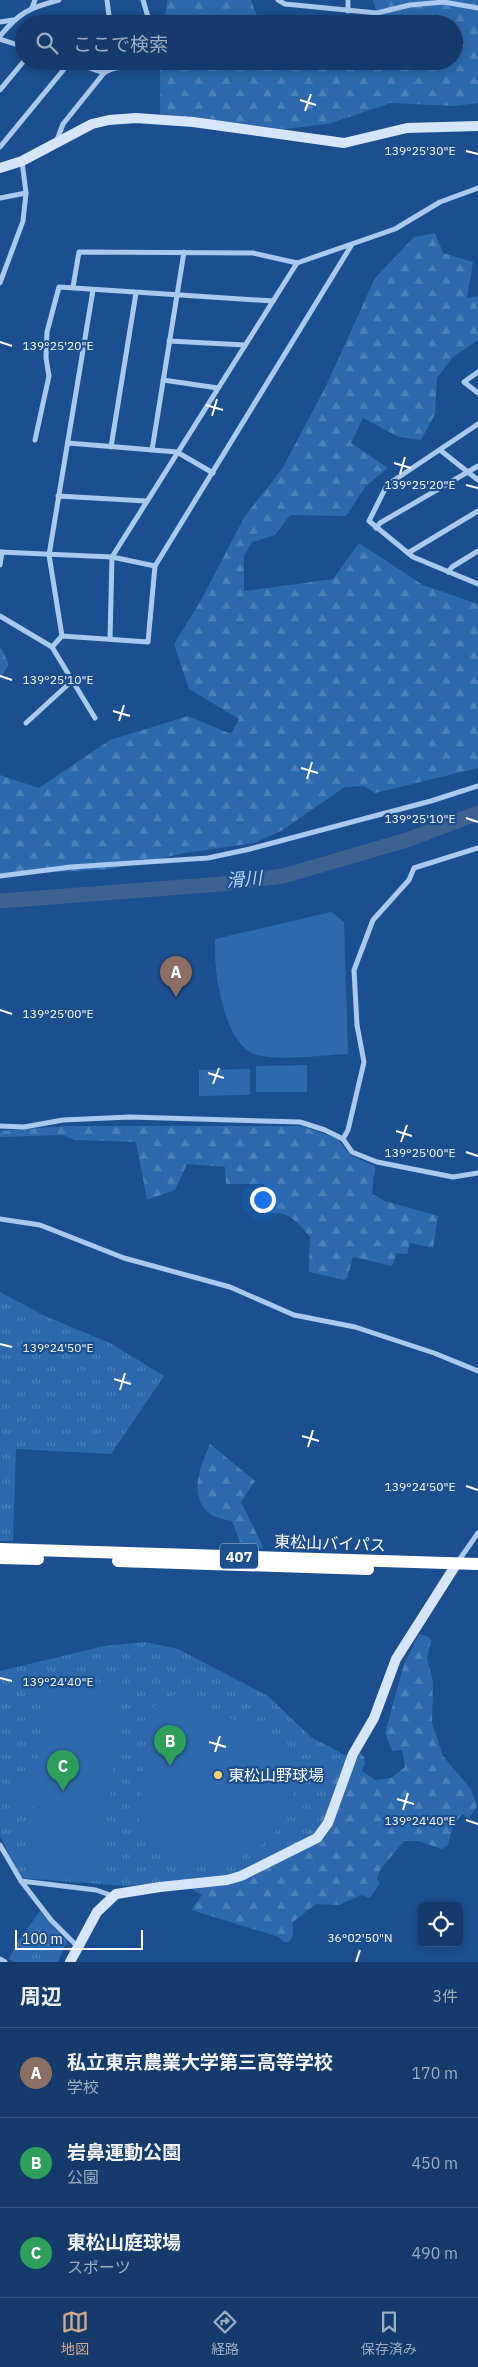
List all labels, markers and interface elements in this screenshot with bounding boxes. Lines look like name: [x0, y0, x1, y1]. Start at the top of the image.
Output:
search box: [15, 15, 463, 70]
icon: search: [33, 29, 61, 57]
text: ここで検索: [73, 32, 168, 56]
text: 139°25'30"E: [385, 143, 455, 158]
text: 139°25'20"E: [23, 338, 93, 353]
text: 139°25'20"E: [385, 477, 455, 492]
text: 139°25'10"E: [23, 672, 93, 687]
text: 139°25'10"E: [385, 811, 455, 826]
water label: 滑川: [225, 866, 265, 892]
pin: A: [160, 956, 192, 997]
text: 139°25'00"E: [23, 1006, 93, 1021]
text: 139°25'00"E: [385, 1145, 455, 1160]
your location: [250, 1187, 276, 1213]
text: 139°24'50"E: [23, 1340, 93, 1355]
text: 139°24'50"E: [385, 1479, 455, 1494]
street label: 東松山バイパス: [274, 1531, 386, 1555]
road number: 407: [220, 1544, 258, 1568]
text: 139°24'40"E: [23, 1674, 93, 1689]
pin: B: [154, 1725, 186, 1766]
pin: C: [47, 1750, 79, 1791]
place label: 東松山野球場: [228, 1765, 324, 1785]
marker: 東松山野球場: [212, 1769, 224, 1781]
text: 139°24'40"E: [385, 1813, 455, 1828]
map controls: [418, 1902, 463, 1947]
button: locate: [418, 1902, 463, 1947]
scale bar: [15, 1927, 142, 1950]
text: 100 m: [22, 1930, 63, 1948]
text: 36°02'50"N: [327, 1930, 393, 1945]
text: 周辺: [20, 1982, 62, 2010]
text: 3件: [432, 1986, 458, 2006]
text: 私立東京農業大学第三高等学校: [67, 2050, 333, 2074]
text: A: [31, 2063, 41, 2083]
text: 170 m: [411, 2063, 458, 2083]
text: 学校: [67, 2077, 99, 2097]
text: 岩鼻運動公園: [67, 2140, 181, 2164]
text: B: [31, 2153, 41, 2173]
text: 450 m: [411, 2153, 458, 2173]
text: 公園: [67, 2167, 99, 2187]
text: 東松山庭球場: [67, 2230, 181, 2254]
text: C: [31, 2243, 41, 2263]
text: 490 m: [411, 2243, 458, 2263]
text: スポーツ: [67, 2257, 131, 2277]
tab: 地図: [61, 2308, 89, 2358]
tab: 経路: [211, 2308, 239, 2358]
tab: 保存済み: [361, 2308, 417, 2358]

